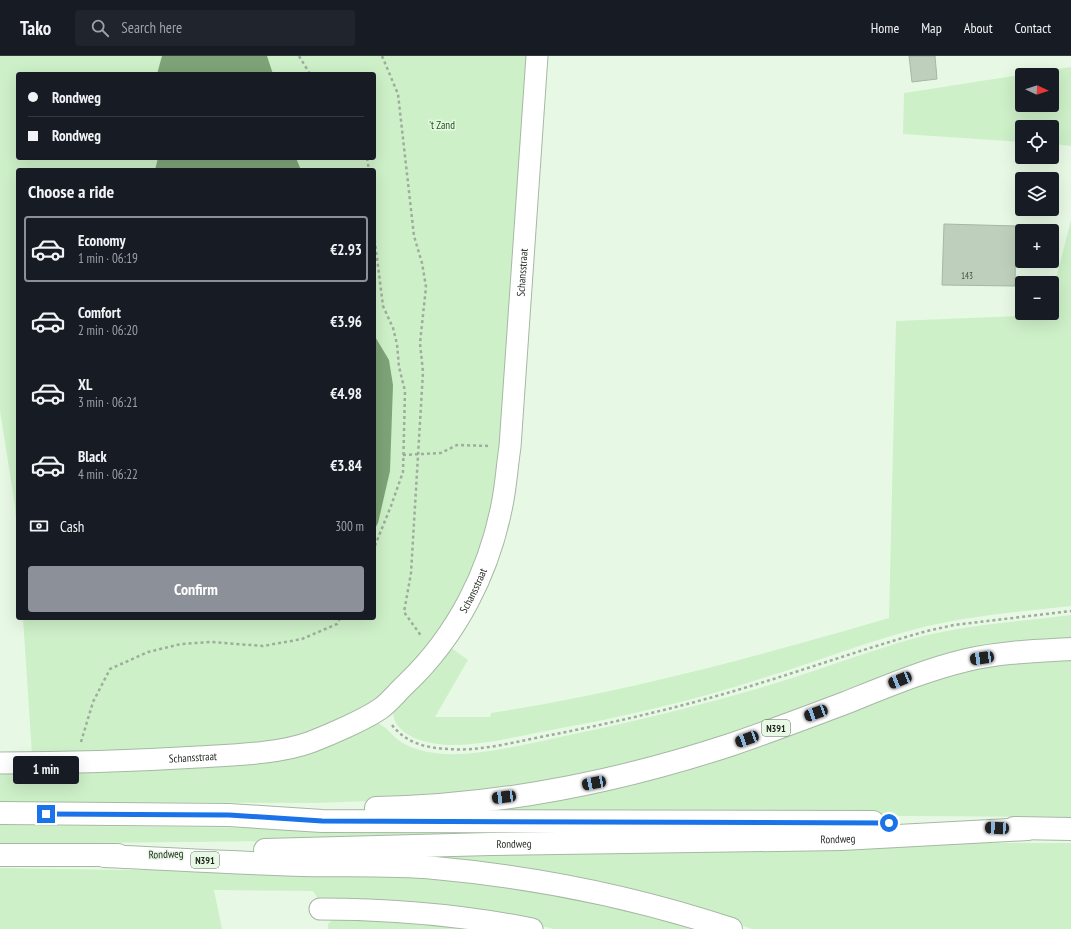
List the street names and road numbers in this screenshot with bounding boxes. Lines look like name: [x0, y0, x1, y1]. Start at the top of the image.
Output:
street label: Schansstraat: [513, 248, 531, 297]
street label: Schansstraat: [456, 566, 490, 615]
road number: N391: [762, 720, 790, 736]
street label: Schansstraat: [169, 749, 217, 766]
street label: Rondweg: [820, 831, 856, 846]
street label: Rondweg: [496, 836, 532, 851]
street label: Rondweg: [148, 846, 184, 862]
road number: N391: [191, 852, 219, 868]

